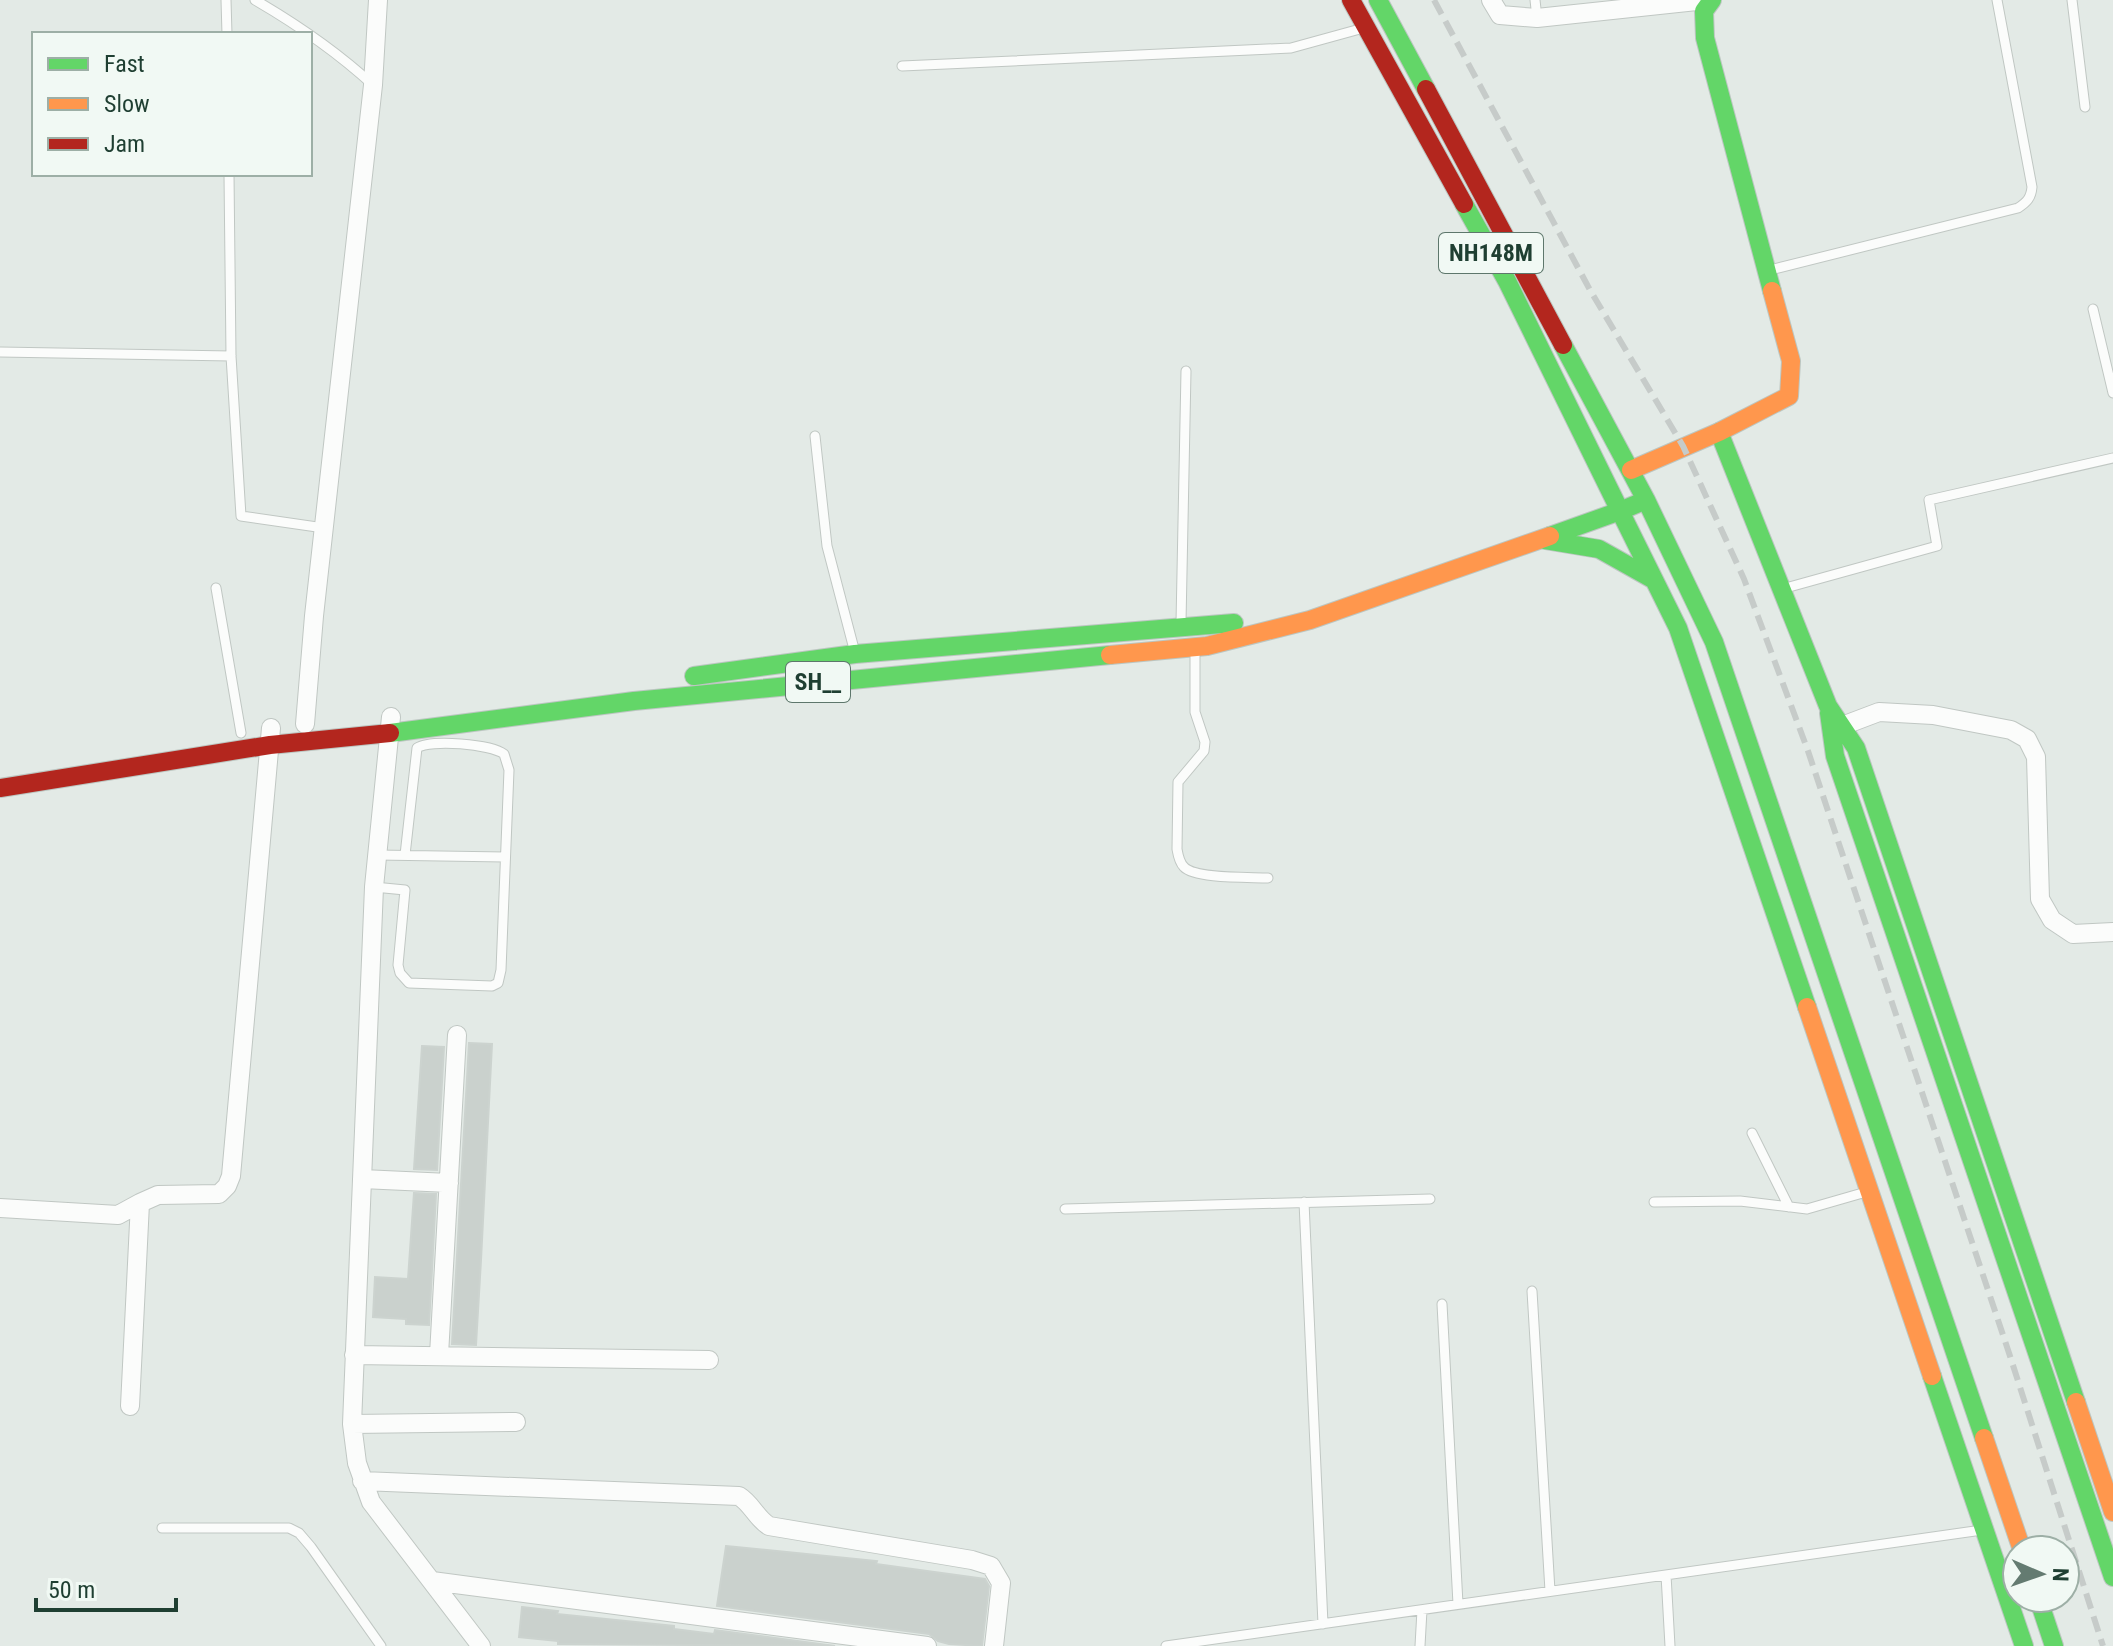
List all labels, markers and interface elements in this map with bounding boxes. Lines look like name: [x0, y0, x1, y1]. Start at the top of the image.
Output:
legend: [32, 32, 312, 176]
text: Fast: [104, 50, 145, 78]
text: Slow: [104, 90, 150, 118]
text: Jam: [104, 130, 145, 158]
road number: NH148M: [1439, 233, 1543, 273]
road number: SH__: [786, 662, 850, 702]
north arrow: [2001, 1534, 2081, 1614]
scale bar: [36, 1562, 176, 1612]
text: N: [2048, 1568, 2073, 1582]
text: 50 m: [48, 1576, 95, 1604]

